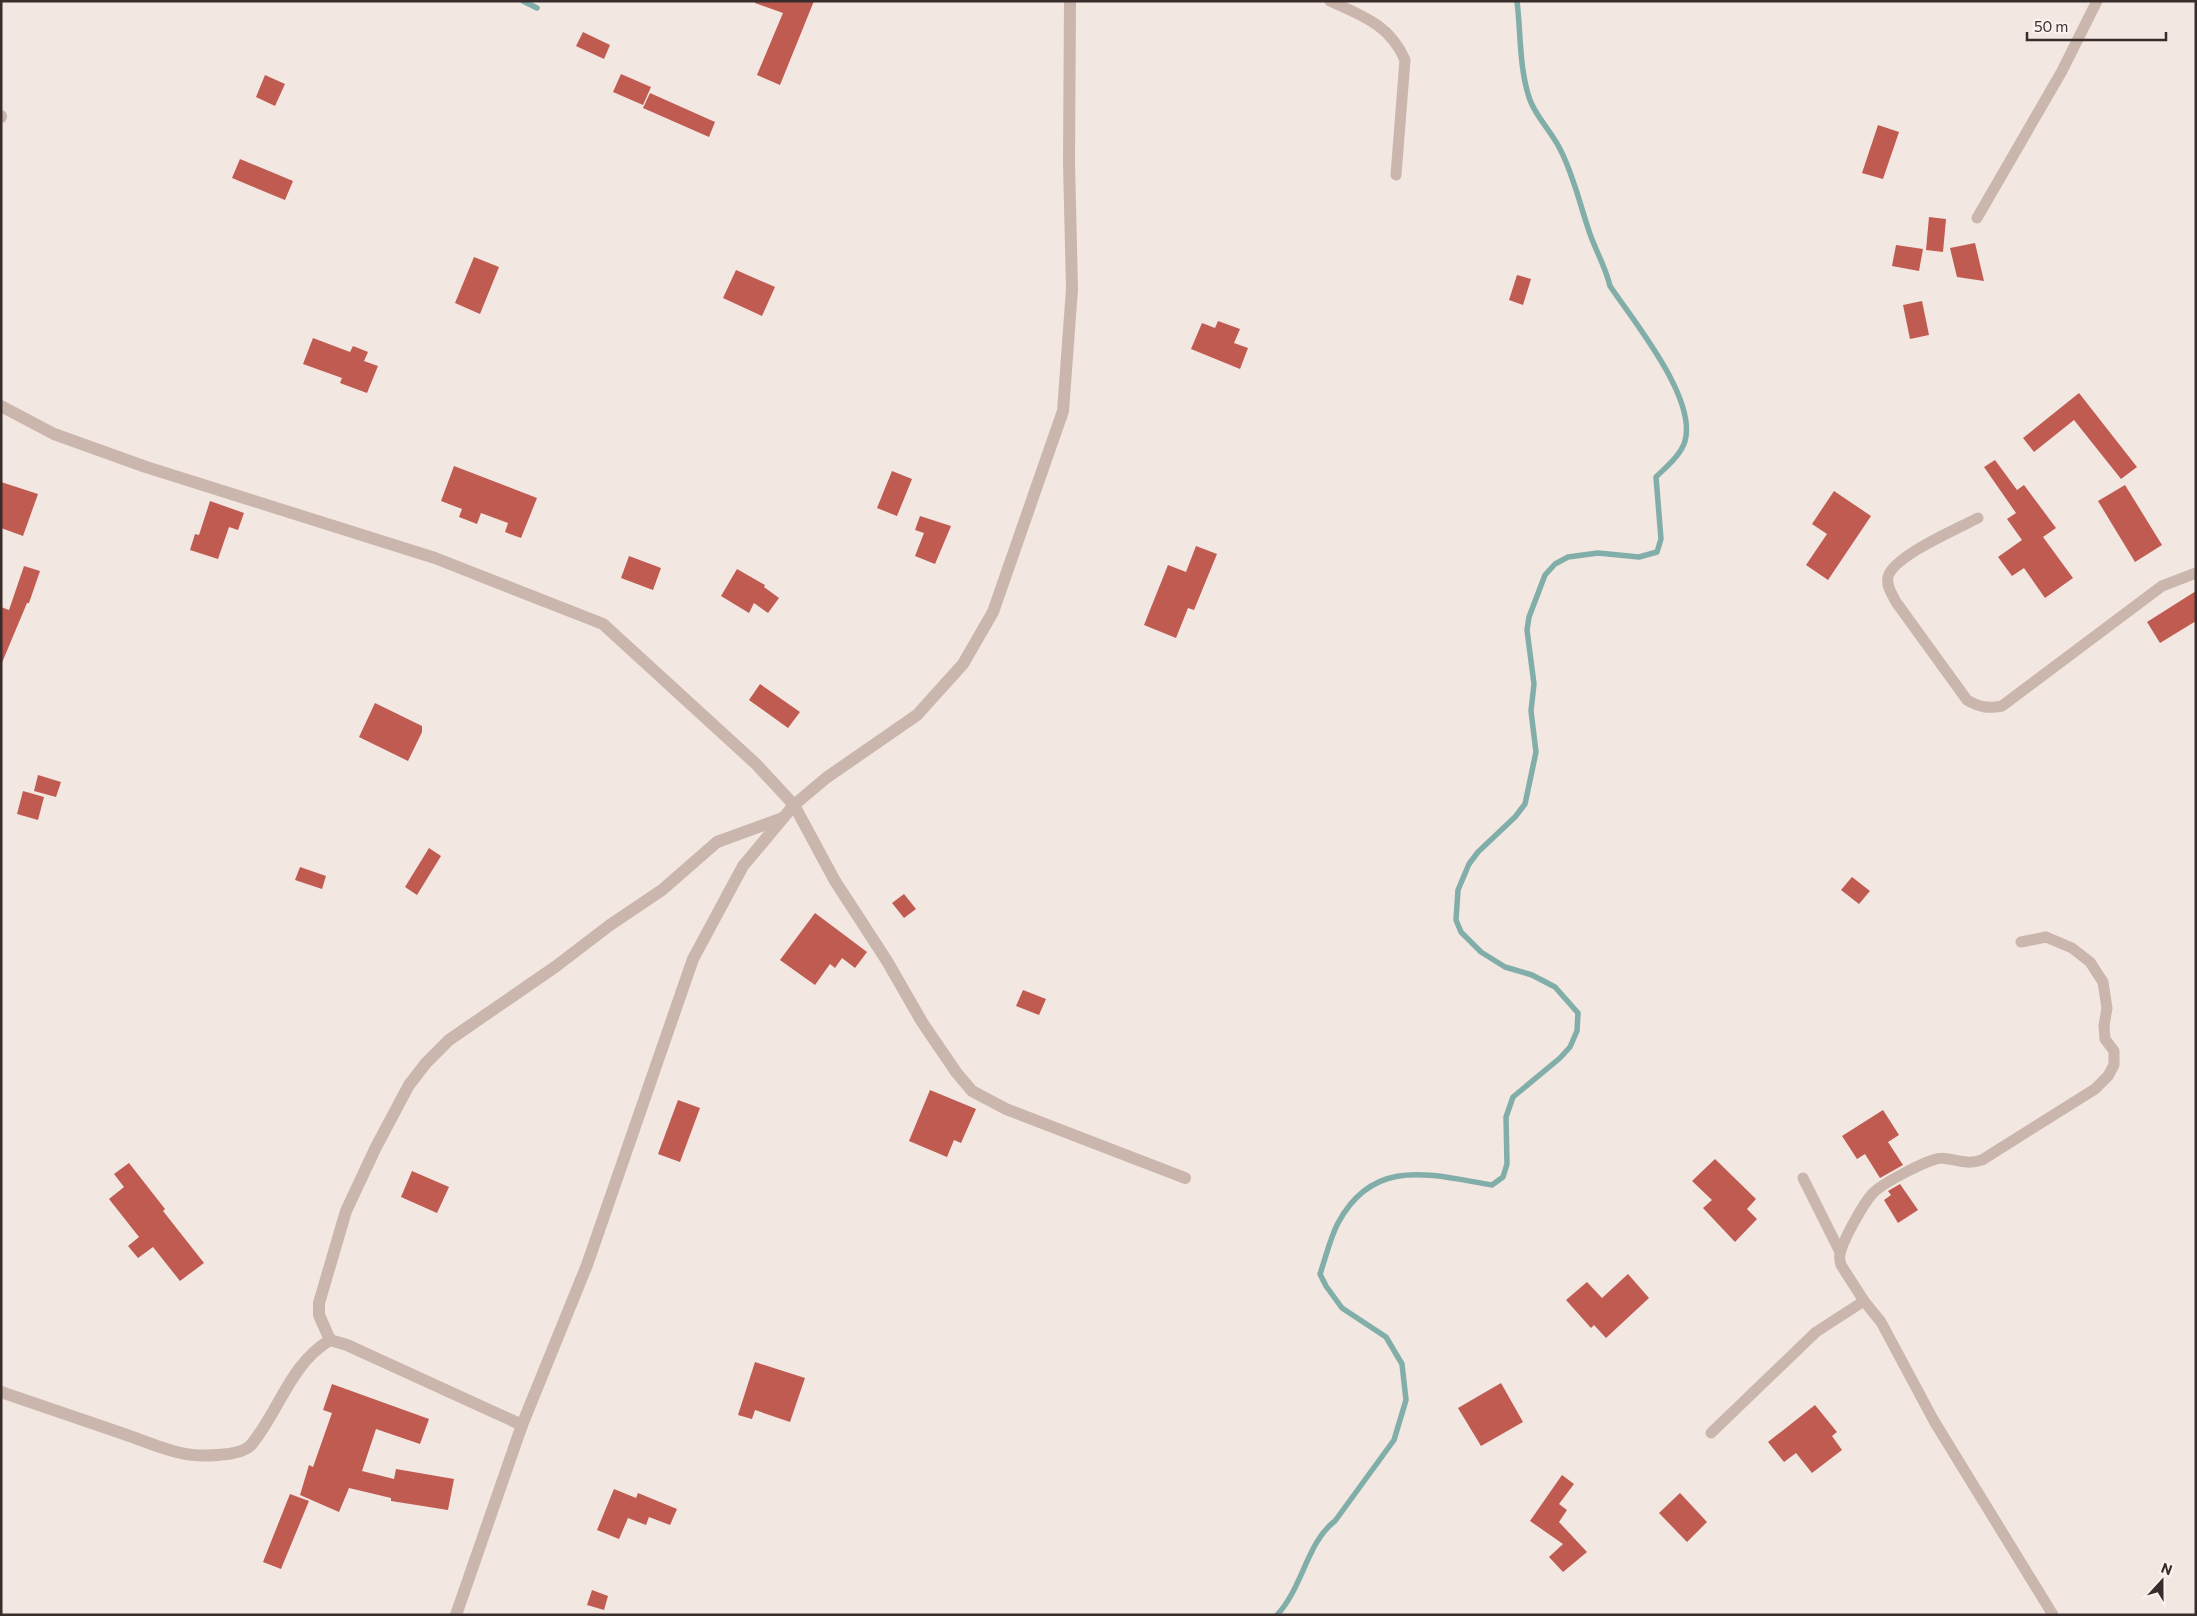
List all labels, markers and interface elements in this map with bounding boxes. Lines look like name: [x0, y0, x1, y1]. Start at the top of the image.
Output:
scale bar: [2027, 10, 2166, 42]
text: 50 m: [2034, 17, 2068, 35]
north arrow: [2137, 1556, 2187, 1606]
text: N: [2159, 1559, 2175, 1578]

